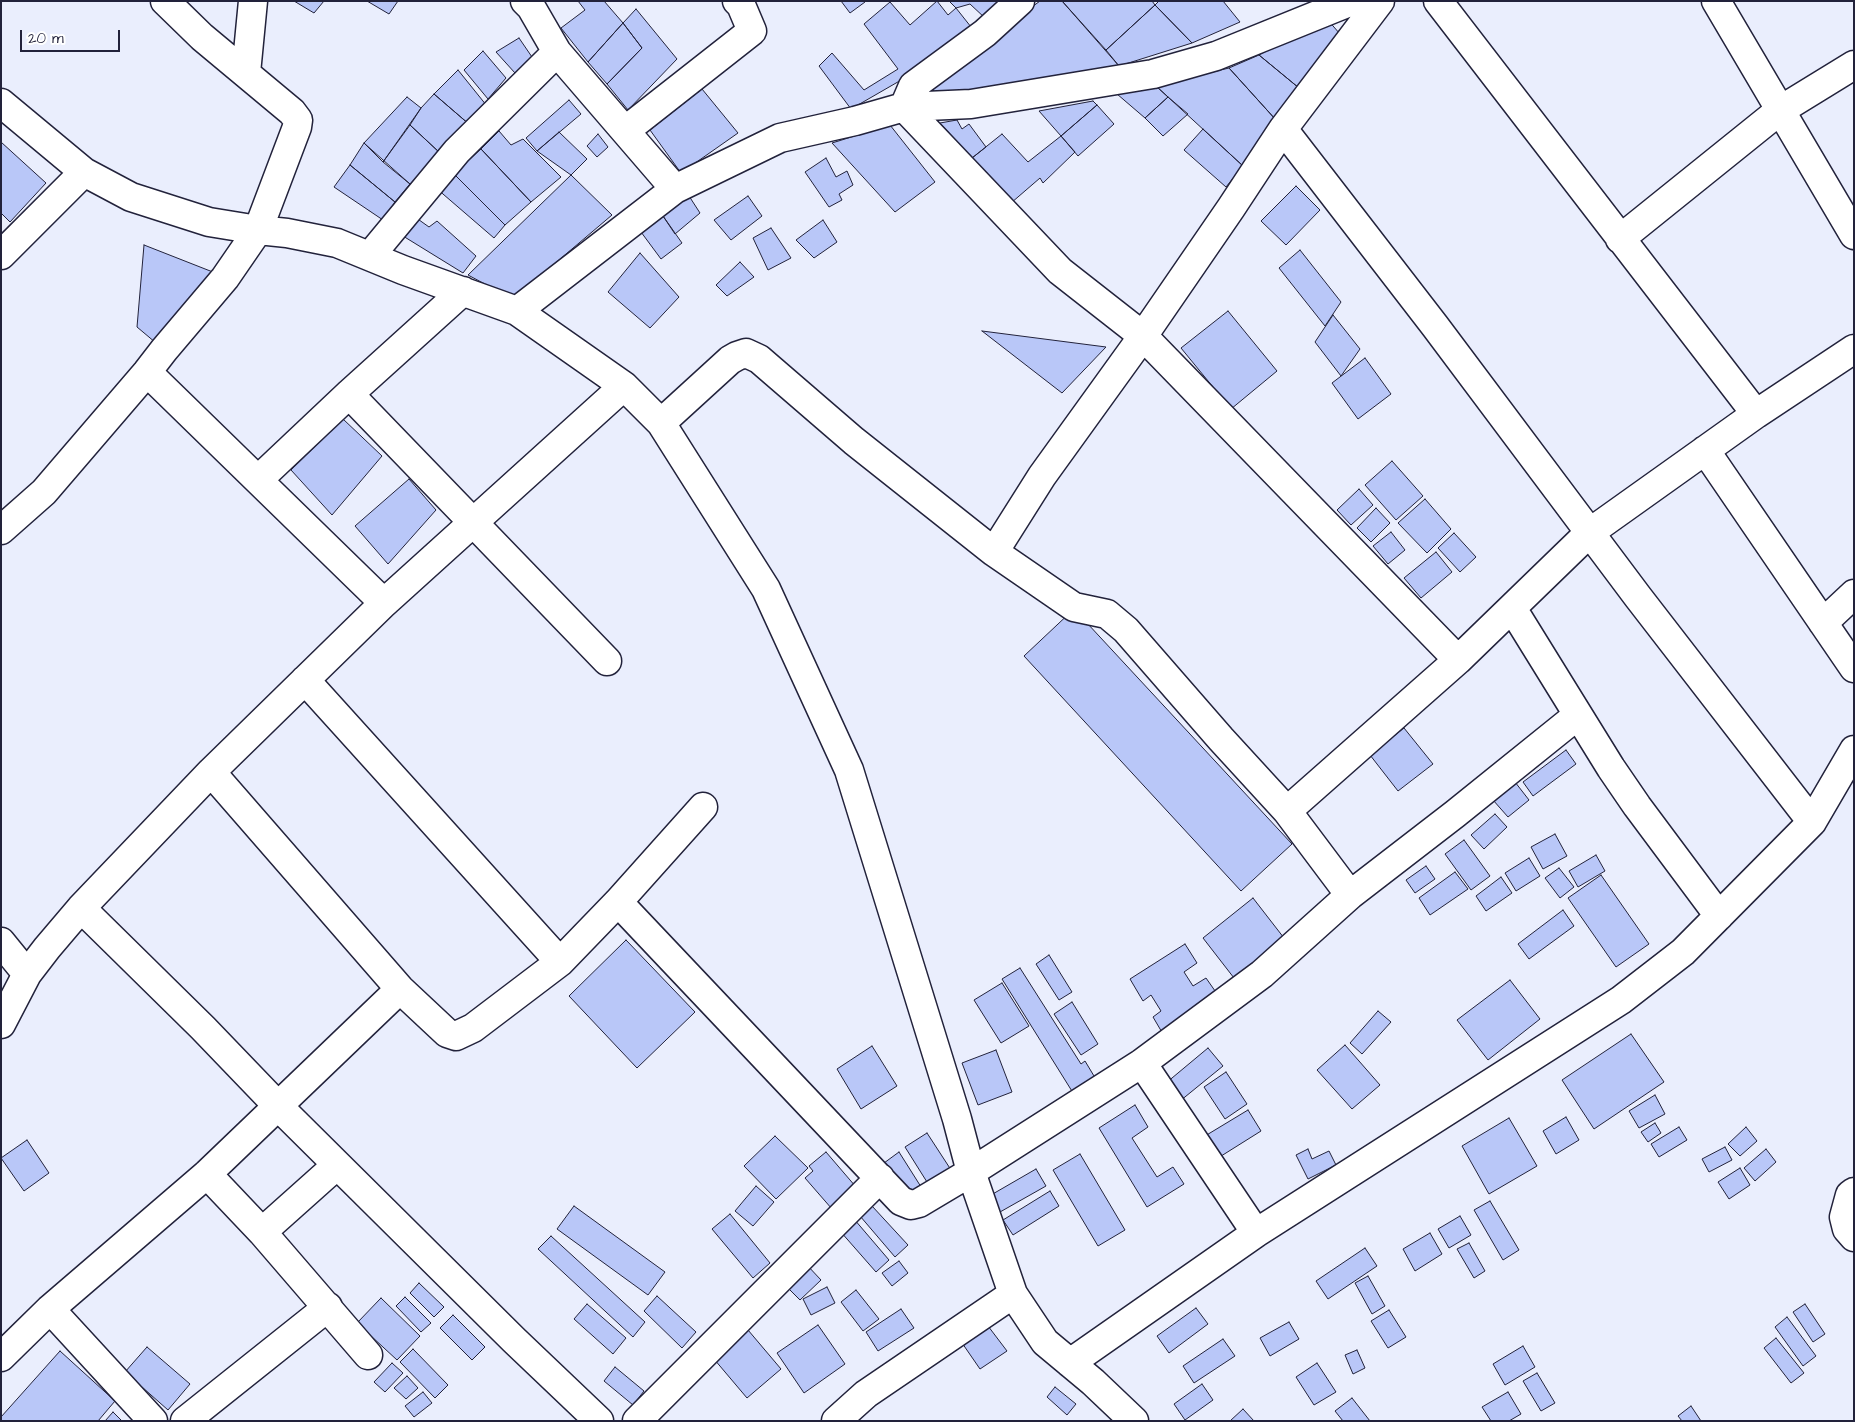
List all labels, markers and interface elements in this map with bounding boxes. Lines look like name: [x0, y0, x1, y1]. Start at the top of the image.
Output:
scale bar: [22, 20, 122, 52]
text: 20 m: [28, 28, 64, 49]

